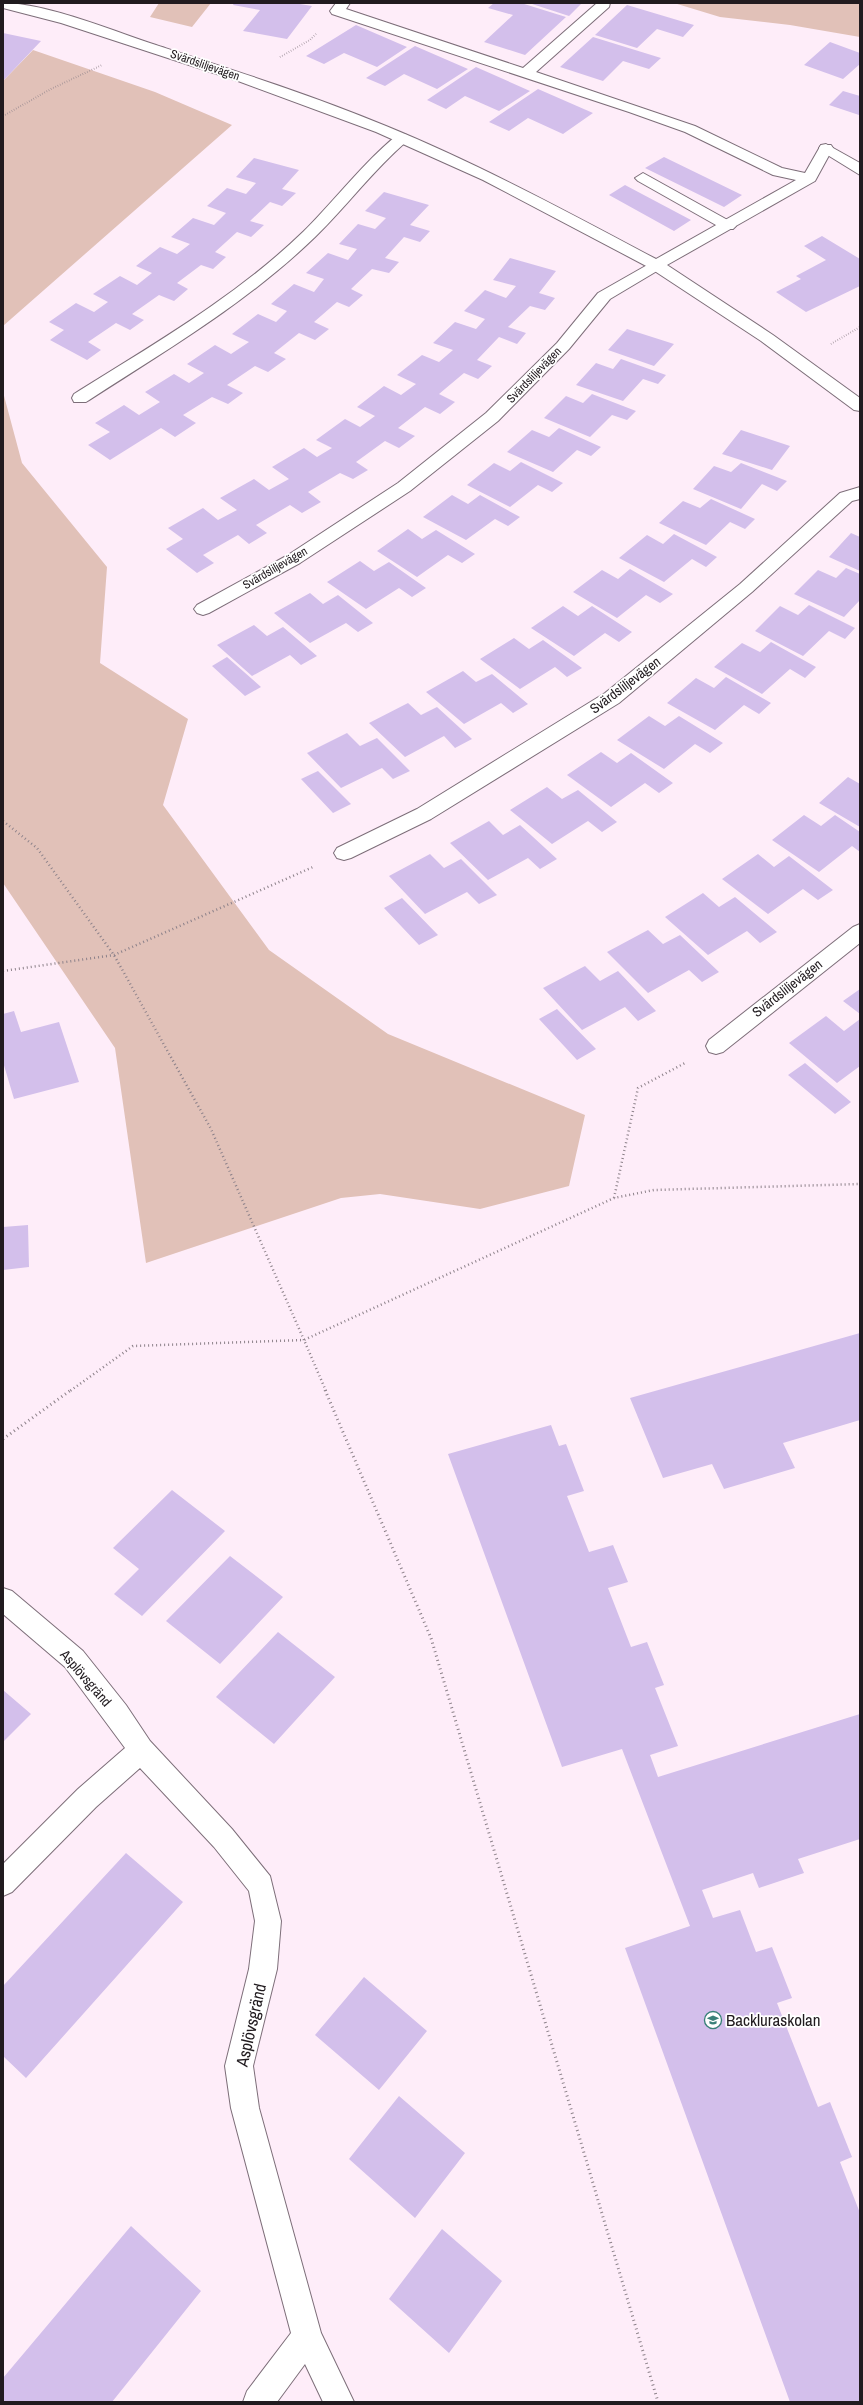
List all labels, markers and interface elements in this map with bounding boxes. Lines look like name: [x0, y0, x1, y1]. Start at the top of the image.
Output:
street label: Svärdsliljevägen: [168, 46, 242, 84]
street label: Svärdsliljevägen: [503, 343, 565, 407]
street label: Svärdsliljevägen: [240, 543, 310, 593]
street label: Svärdsliljevägen: [586, 652, 664, 718]
street label: Svärdsliljevägen: [748, 955, 826, 1021]
street label: Asplövsgränd: [56, 1645, 116, 1710]
street label: Asplövsgränd: [230, 1981, 271, 2070]
place label: Backluraskolan: [726, 2008, 821, 2031]
school or university icon: Backluraskolan: [703, 2010, 723, 2030]

